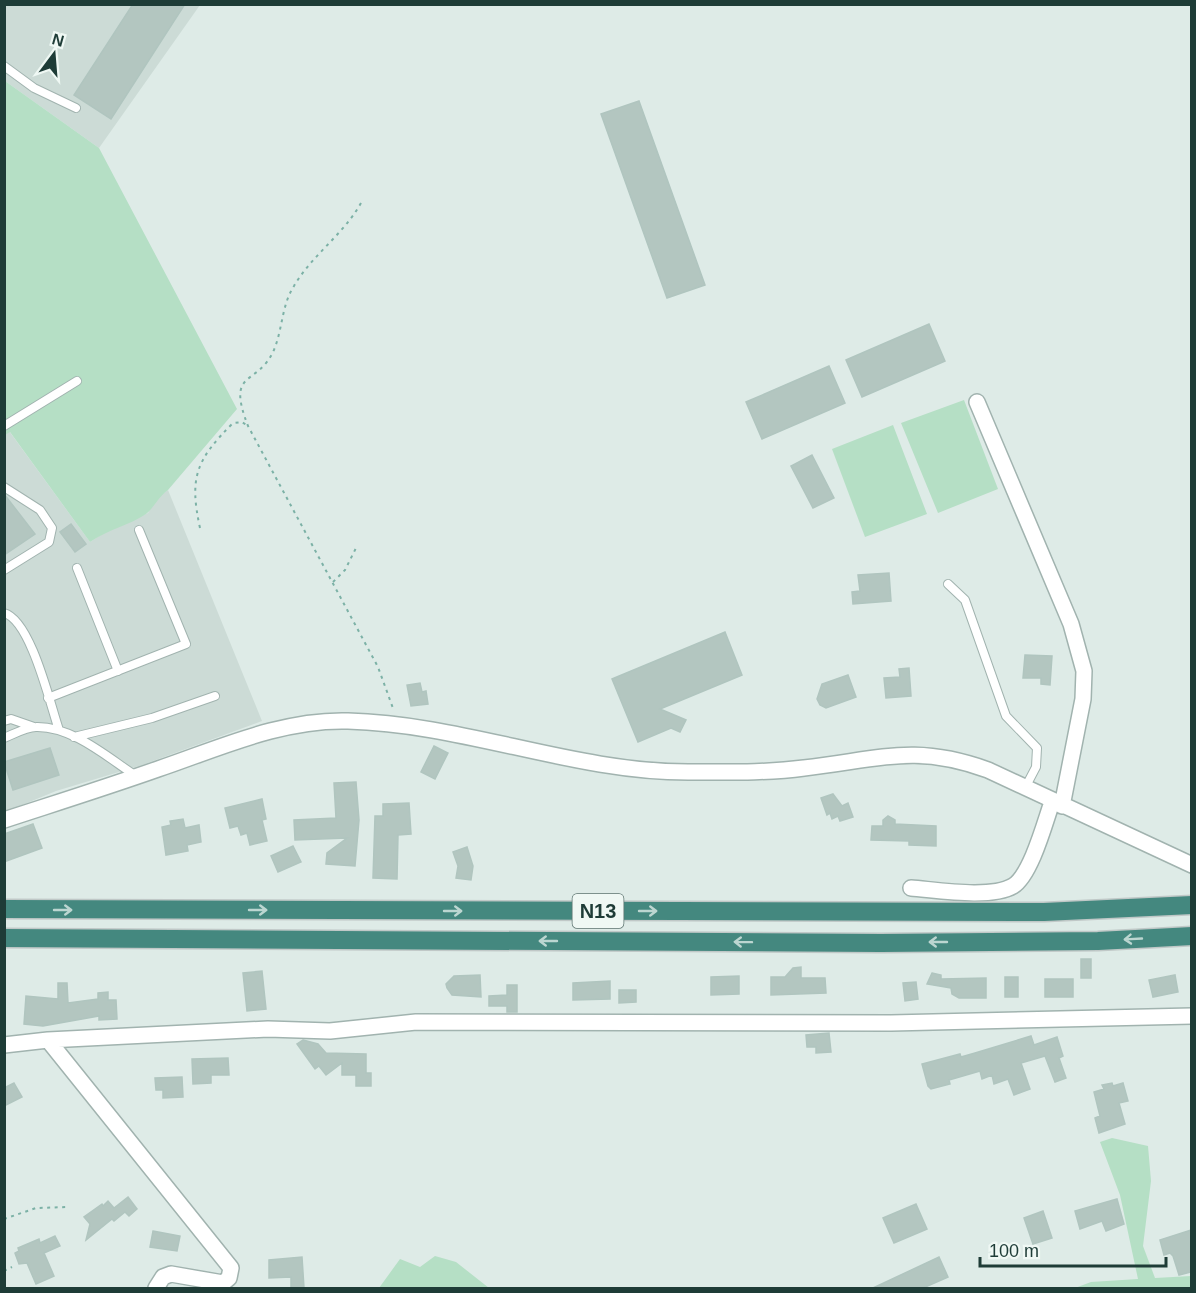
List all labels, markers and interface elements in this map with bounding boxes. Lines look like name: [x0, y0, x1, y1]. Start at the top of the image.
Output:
north arrow: [24, 24, 84, 84]
text: N: [50, 30, 66, 50]
road number: N13: [572, 894, 624, 928]
one-way arrow: [52, 904, 72, 916]
one-way arrow: [247, 904, 267, 916]
one-way arrow: [442, 905, 462, 917]
one-way arrow: [637, 905, 657, 917]
one-way arrow: [1124, 934, 1144, 945]
one-way arrow: [539, 935, 559, 947]
one-way arrow: [734, 936, 754, 947]
one-way arrow: [929, 937, 949, 948]
scale bar: [980, 1230, 1166, 1268]
text: 100 m: [989, 1241, 1039, 1261]

